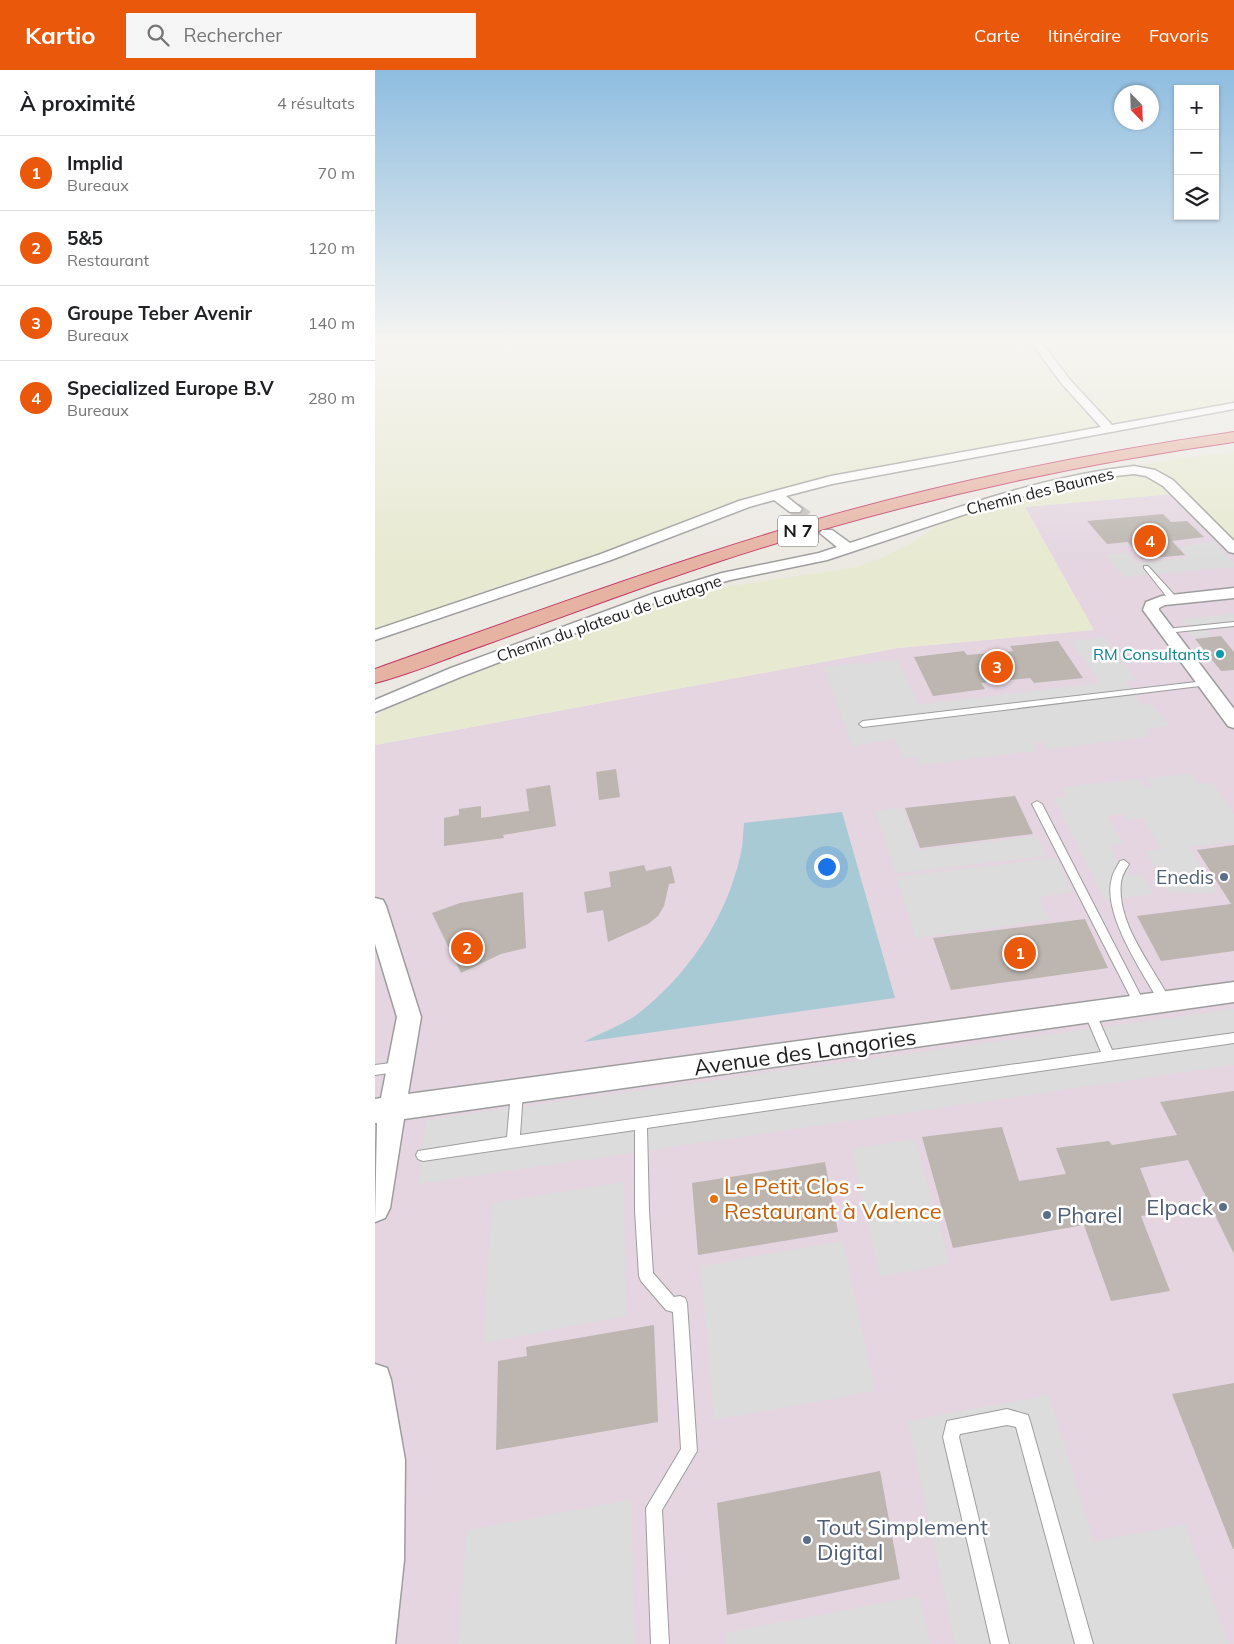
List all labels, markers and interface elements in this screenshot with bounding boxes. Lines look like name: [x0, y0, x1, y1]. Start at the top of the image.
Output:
search box: [126, 13, 476, 58]
text: Kartio: [25, 20, 96, 50]
icon: search: [144, 21, 172, 49]
text: Rechercher: [184, 23, 282, 47]
text: Carte: [974, 24, 1020, 47]
text: Itinéraire: [1048, 24, 1121, 47]
text: Favoris: [1149, 24, 1209, 47]
north arrow: [1114, 85, 1159, 130]
map controls: [1174, 85, 1219, 220]
button: +: [1174, 85, 1219, 130]
text: À proximité: [20, 90, 136, 116]
text: 4 résultats: [277, 93, 355, 113]
button: −: [1174, 130, 1219, 175]
text: Implid: [67, 151, 123, 175]
text: 1: [31, 163, 41, 183]
text: 70 m: [318, 163, 355, 183]
text: Bureaux: [67, 175, 129, 195]
button: layers: [1174, 175, 1219, 220]
text: 5&5: [67, 226, 103, 250]
text: 2: [31, 238, 41, 258]
text: 120 m: [308, 238, 355, 258]
text: Restaurant: [67, 250, 149, 270]
text: Groupe Teber Avenir: [67, 301, 252, 325]
text: 3: [31, 313, 41, 333]
text: 140 m: [308, 313, 355, 333]
text: Bureaux: [67, 325, 129, 345]
text: Specialized Europe B.V: [67, 376, 274, 400]
text: 4: [31, 388, 41, 408]
text: 280 m: [308, 388, 355, 408]
text: Bureaux: [67, 400, 129, 420]
street label: Chemin des Baumes: [964, 463, 1116, 519]
road number: N 7: [778, 516, 818, 546]
pin: 4: [1134, 522, 1166, 560]
street label: Chemin du plateau de Lautagne: [494, 570, 724, 666]
place label: RM Consultants: [1093, 644, 1210, 664]
pin: 3: [981, 648, 1013, 686]
marker: RM Consultants: [1214, 648, 1226, 660]
your location: [814, 854, 840, 880]
place label: Enedis: [1156, 865, 1214, 889]
marker: Enedis: [1218, 871, 1230, 883]
pin: 2: [451, 929, 483, 967]
pin: 1: [1004, 934, 1036, 972]
street label: Avenue des Langories: [692, 1023, 918, 1081]
place label: Le Petit Clos - Restaurant à Valence: [724, 1172, 942, 1225]
marker: Le Petit Clos - Restaurant à Valence: [708, 1193, 720, 1205]
place label: Elpack: [1146, 1193, 1214, 1221]
place label: Pharel: [1057, 1201, 1122, 1229]
marker: Elpack: [1217, 1201, 1229, 1213]
marker: Pharel: [1041, 1209, 1053, 1221]
place label: Tout Simplement Digital: [817, 1513, 988, 1566]
marker: Tout Simplement Digital: [801, 1534, 813, 1546]

